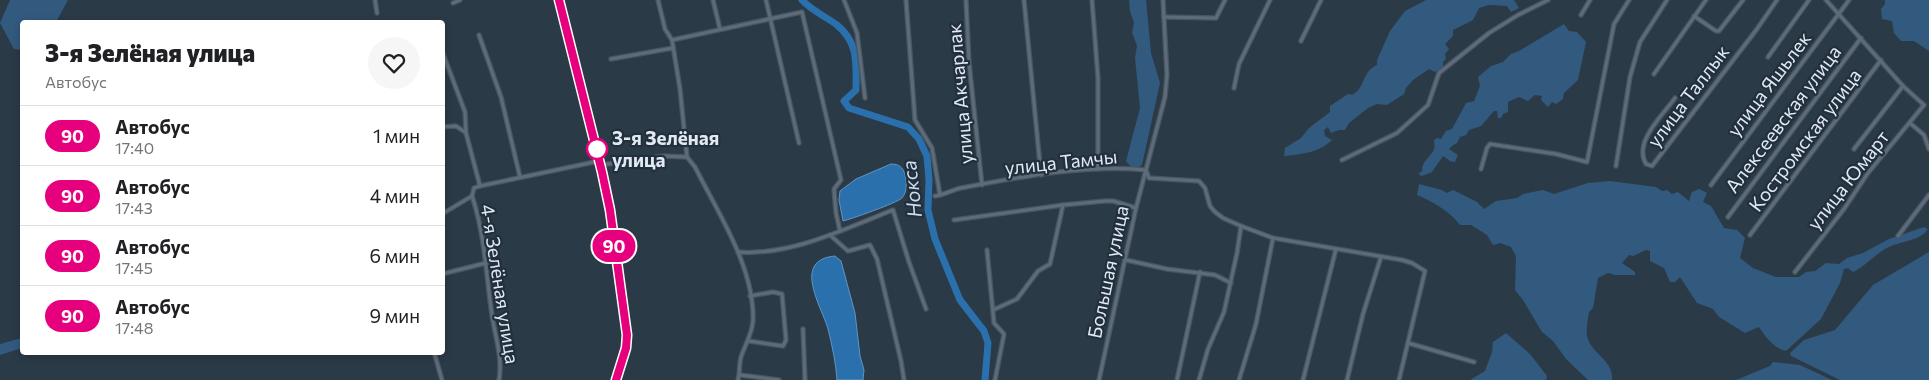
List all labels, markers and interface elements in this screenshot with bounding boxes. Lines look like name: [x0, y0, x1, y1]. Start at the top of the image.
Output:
street label: улица Акчарлак: [942, 23, 977, 165]
street label: улица Яшьлек: [1722, 27, 1815, 141]
button: heart: [368, 37, 420, 89]
text: 3-я Зелёная улица: [45, 38, 255, 67]
street label: улица Таллык: [1642, 40, 1733, 151]
street label: Алексеевская улица: [1720, 41, 1845, 197]
street label: Костромская улица: [1743, 64, 1866, 216]
text: Автобус: [45, 72, 107, 91]
text: Автобус: [115, 115, 190, 138]
text: 1 мин: [373, 124, 420, 147]
text: 90: [61, 125, 84, 147]
street label: улица Юмарт: [1802, 125, 1893, 234]
place label: 3-я Зелёная улица: [612, 126, 719, 171]
text: 17:40: [115, 138, 154, 157]
marker: 3-я Зелёная улица: [586, 138, 608, 160]
street label: улица Тамчы: [1003, 144, 1118, 179]
water label: Нокса: [896, 159, 926, 219]
text: Автобус: [115, 175, 190, 198]
text: 4 мин: [370, 184, 420, 207]
text: 90: [61, 185, 84, 207]
text: 17:43: [115, 198, 153, 217]
street label: 4-я Зелёная улица: [477, 202, 524, 365]
street label: Большая улица: [1082, 203, 1133, 340]
line badge: 90: [592, 230, 636, 262]
text: Автобус: [115, 235, 190, 258]
text: 90: [602, 235, 626, 257]
text: 6 мин: [370, 244, 420, 267]
text: 90: [61, 245, 84, 267]
text: 17:45: [115, 258, 153, 277]
text: Автобус: [115, 295, 190, 318]
text: 9 мин: [370, 304, 420, 327]
text: 90: [61, 305, 84, 327]
text: 17:48: [115, 318, 153, 337]

